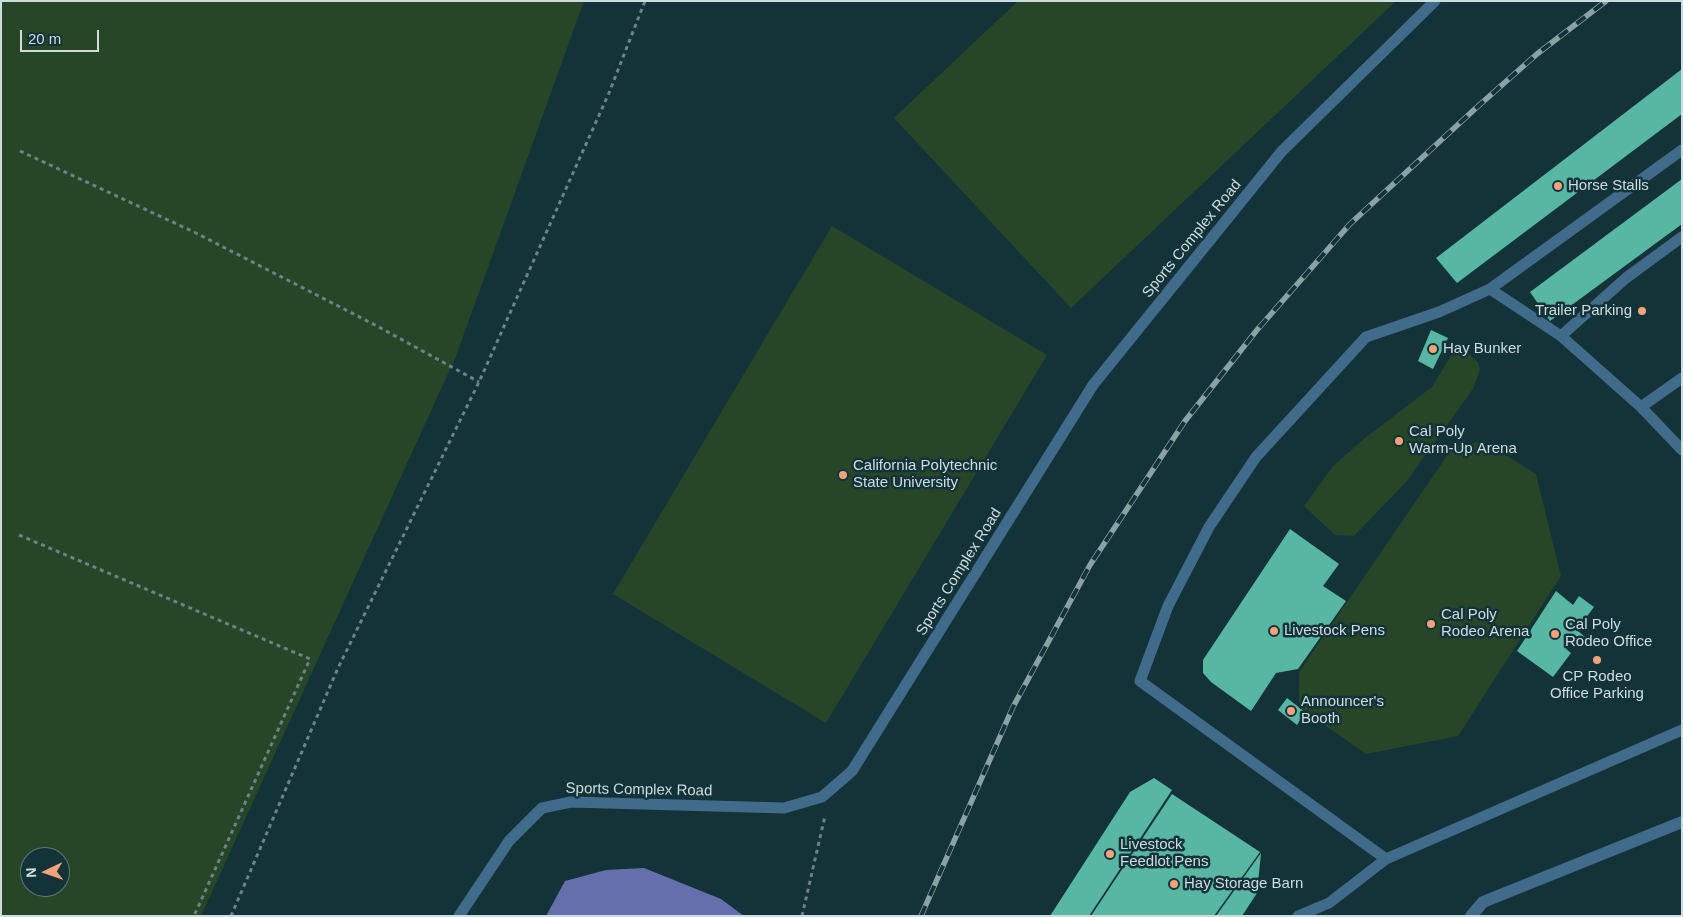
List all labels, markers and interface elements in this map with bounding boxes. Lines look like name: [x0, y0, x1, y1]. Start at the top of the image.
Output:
scale bar: [22, 20, 101, 52]
text: 20 m: [28, 30, 61, 47]
street label: Sports Complex Road: [1139, 176, 1245, 302]
place label: Horse Stalls: [1568, 177, 1649, 195]
marker: Horse Stalls: [1552, 180, 1564, 192]
place label: Trailer Parking: [1535, 302, 1632, 320]
marker: Trailer Parking: [1636, 305, 1648, 317]
place label: Hay Bunker: [1443, 340, 1521, 358]
marker: Hay Bunker: [1427, 343, 1439, 355]
place label: Cal Poly Warm-Up Arena: [1409, 423, 1517, 458]
marker: Cal Poly Warm-Up Arena: [1393, 435, 1405, 447]
place label: California Polytechnic State University: [853, 457, 997, 492]
marker: California Polytechnic State University: [837, 469, 849, 481]
street label: Sports Complex Road: [912, 505, 1006, 639]
place label: Cal Poly Rodeo Arena: [1441, 606, 1529, 641]
place label: Cal Poly Rodeo Office: [1565, 616, 1652, 651]
marker: Cal Poly Rodeo Arena: [1425, 618, 1437, 630]
place label: Livestock Pens: [1284, 622, 1385, 640]
marker: Livestock Pens: [1268, 625, 1280, 637]
marker: Cal Poly Rodeo Office: [1549, 628, 1561, 640]
marker: CP Rodeo Office Parking: [1591, 654, 1603, 666]
place label: CP Rodeo Office Parking: [1550, 668, 1644, 703]
place label: Announcer's Booth: [1301, 693, 1384, 728]
marker: Announcer's Booth: [1285, 705, 1297, 717]
street label: Sports Complex Road: [565, 780, 713, 800]
place label: Livestock Feedlot Pens: [1120, 836, 1208, 871]
north arrow: [20, 847, 70, 897]
marker: Livestock Feedlot Pens: [1104, 848, 1116, 860]
text: N: [23, 867, 39, 878]
place label: Hay Storage Barn: [1184, 875, 1303, 893]
marker: Hay Storage Barn: [1168, 878, 1180, 890]

